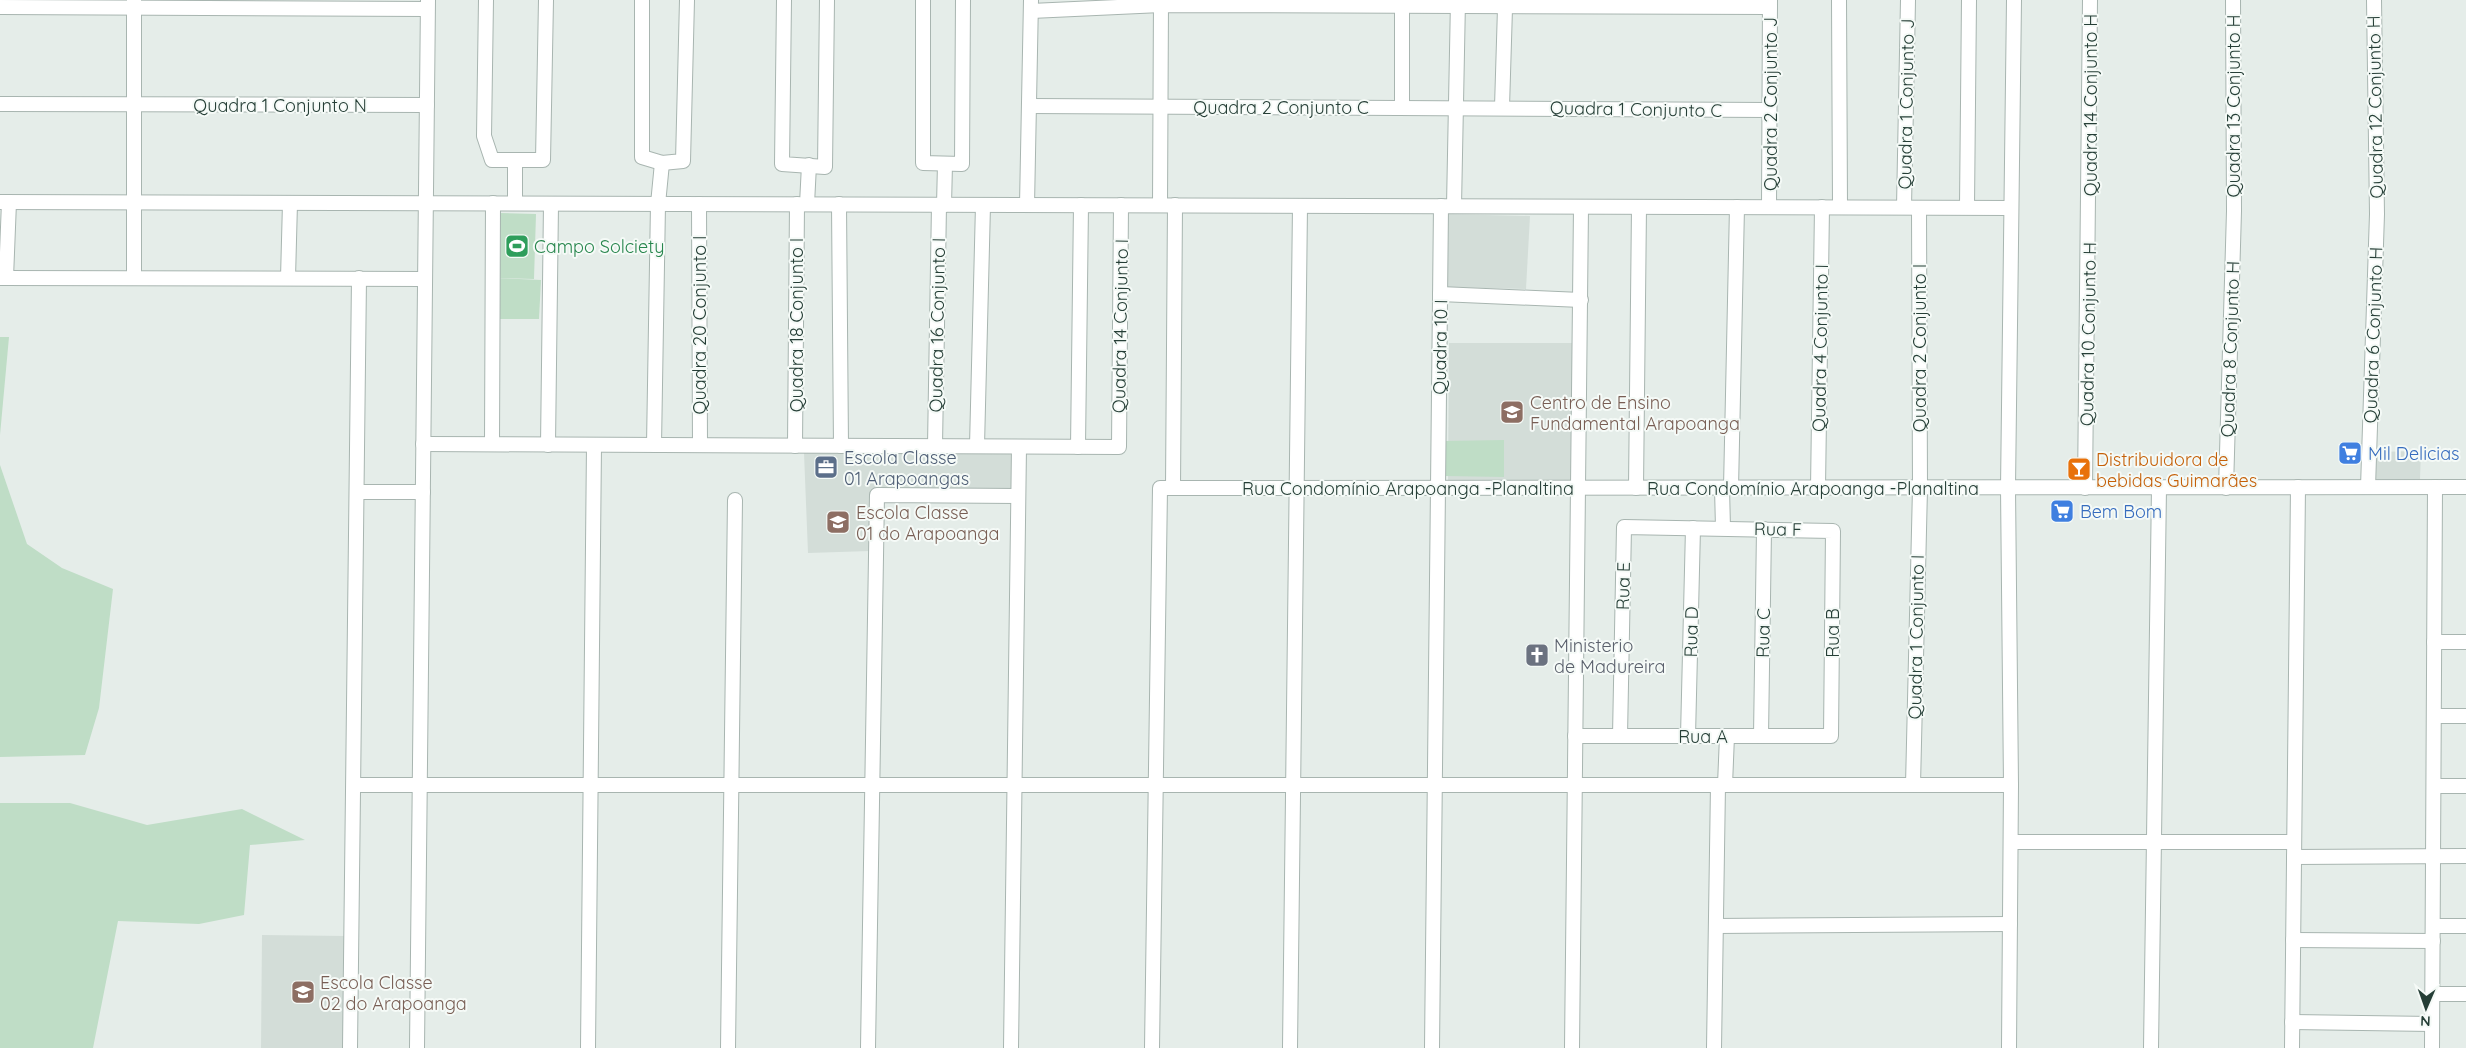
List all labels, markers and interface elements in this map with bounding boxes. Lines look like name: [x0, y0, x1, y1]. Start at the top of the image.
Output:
street label: Quadra 14 Conjunto H: [2079, 14, 2102, 196]
street label: Quadra 13 Conjunto H: [2222, 15, 2245, 197]
street label: Quadra 12 Conjunto H: [2362, 15, 2388, 199]
street label: Quadra 2 Conjunto J: [1759, 17, 1782, 191]
street label: Quadra 1 Conjunto J: [1893, 18, 1919, 190]
street label: Quadra 1 Conjunto N: [193, 94, 367, 117]
street label: Quadra 2 Conjunto C: [1193, 96, 1369, 119]
street label: Quadra 1 Conjunto C: [1550, 96, 1723, 122]
sports icon: Campo Solciety: [504, 233, 530, 259]
place label: Campo Solciety: [534, 235, 664, 258]
street label: Quadra 20 Conjunto I: [688, 236, 711, 414]
street label: Quadra 16 Conjunto I: [924, 237, 950, 413]
street label: Quadra 18 Conjunto I: [785, 238, 808, 412]
street label: Quadra 14 Conjunto I: [1107, 239, 1133, 413]
street label: Quadra 10 Conjunto H: [2075, 242, 2101, 426]
street label: Quadra 6 Conjunto H: [2358, 246, 2388, 424]
street label: Quadra 8 Conjunto H: [2215, 260, 2245, 438]
street label: Quadra 4 Conjunto I: [1807, 264, 1833, 432]
street label: Quadra 2 Conjunto I: [1908, 264, 1931, 432]
street label: Quadra 10 I: [1428, 299, 1452, 395]
place label: Centro de Ensino Fundamental Arapoanga: [1530, 391, 1740, 435]
school or university icon: Centro de Ensino Fundamental Arapoanga: [1499, 399, 1525, 425]
supermarket icon: Mil Delicias: [2337, 440, 2363, 466]
place label: Mil Delicias: [2368, 442, 2460, 465]
place label: Escola Classe 01 Arapoangas: [844, 446, 969, 490]
place label: Distribuidora de bebidas Guimarães: [2096, 448, 2257, 492]
office icon: Escola Classe 01 Arapoangas: [813, 454, 839, 480]
bar icon: Distribuidora de bebidas Guimarães: [2066, 456, 2092, 482]
street label: Rua Condomínio Arapoanga -Planaltina: [1242, 477, 1574, 500]
street label: Rua Condomínio Arapoanga -Planaltina: [1647, 477, 1979, 500]
supermarket icon: Bem Bom: [2049, 498, 2075, 524]
place label: Bem Bom: [2080, 500, 2162, 523]
place label: Escola Classe 01 do Arapoanga: [856, 501, 999, 545]
school or university icon: Escola Classe 01 do Arapoanga: [825, 509, 851, 535]
street label: Rua F: [1754, 517, 1802, 541]
street label: Quadra 1 Conjunto I: [1903, 554, 1929, 720]
street label: Rua E: [1611, 562, 1635, 610]
street label: Rua D: [1679, 606, 1703, 658]
street label: Rua C: [1751, 608, 1775, 658]
street label: Rua B: [1821, 608, 1844, 658]
place label: Ministerio de Madureira: [1554, 634, 1665, 678]
church icon: Ministerio de Madureira: [1524, 642, 1550, 668]
street label: Rua A: [1678, 725, 1728, 748]
place label: Escola Classe 02 do Arapoanga: [320, 971, 467, 1015]
school or university icon: Escola Classe 02 do Arapoanga: [290, 979, 316, 1005]
north arrow: [2401, 983, 2451, 1033]
text: N: [2420, 1012, 2431, 1030]

